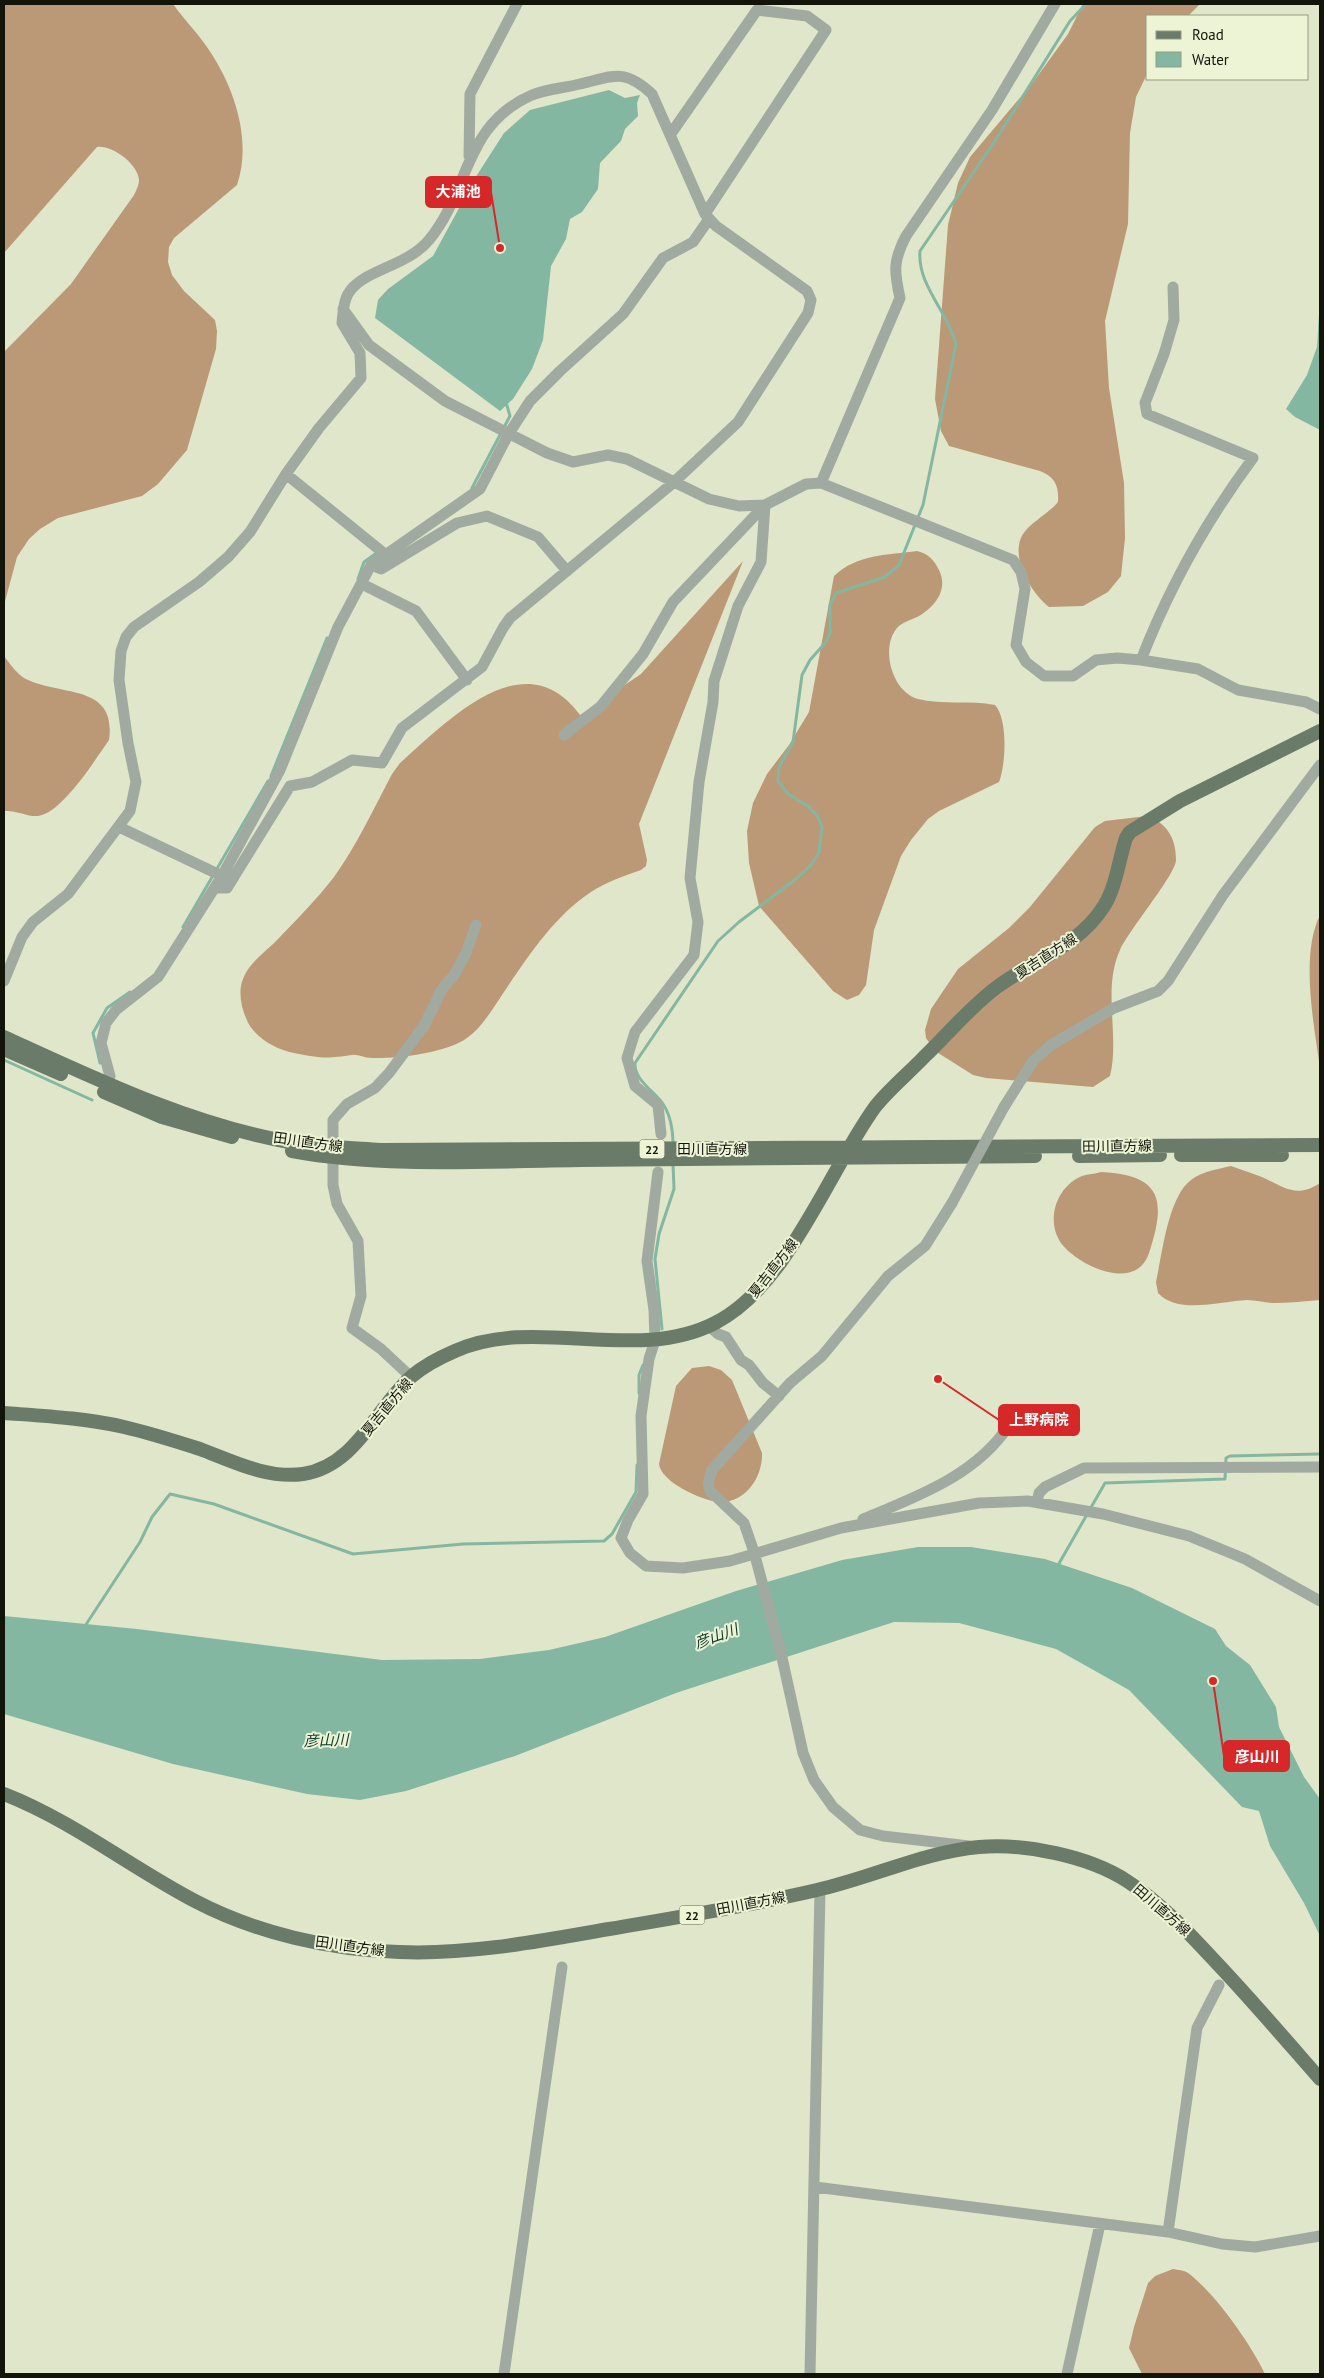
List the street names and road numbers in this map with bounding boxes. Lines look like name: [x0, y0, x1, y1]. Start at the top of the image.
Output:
street label: 夏吉直方線: [1012, 929, 1080, 983]
street label: 田川直方線: [272, 1128, 344, 1156]
street label: 田川直方線: [1082, 1136, 1152, 1156]
road number: 22: [640, 1140, 664, 1158]
street label: 田川直方線: [677, 1140, 747, 1158]
street label: 夏吉直方線: [744, 1235, 802, 1301]
street label: 夏吉直方線: [358, 1374, 416, 1440]
street label: 田川直方線: [1130, 1880, 1194, 1940]
street label: 田川直方線: [715, 1887, 787, 1919]
road number: 22: [680, 1906, 704, 1924]
street label: 田川直方線: [314, 1932, 386, 1960]

